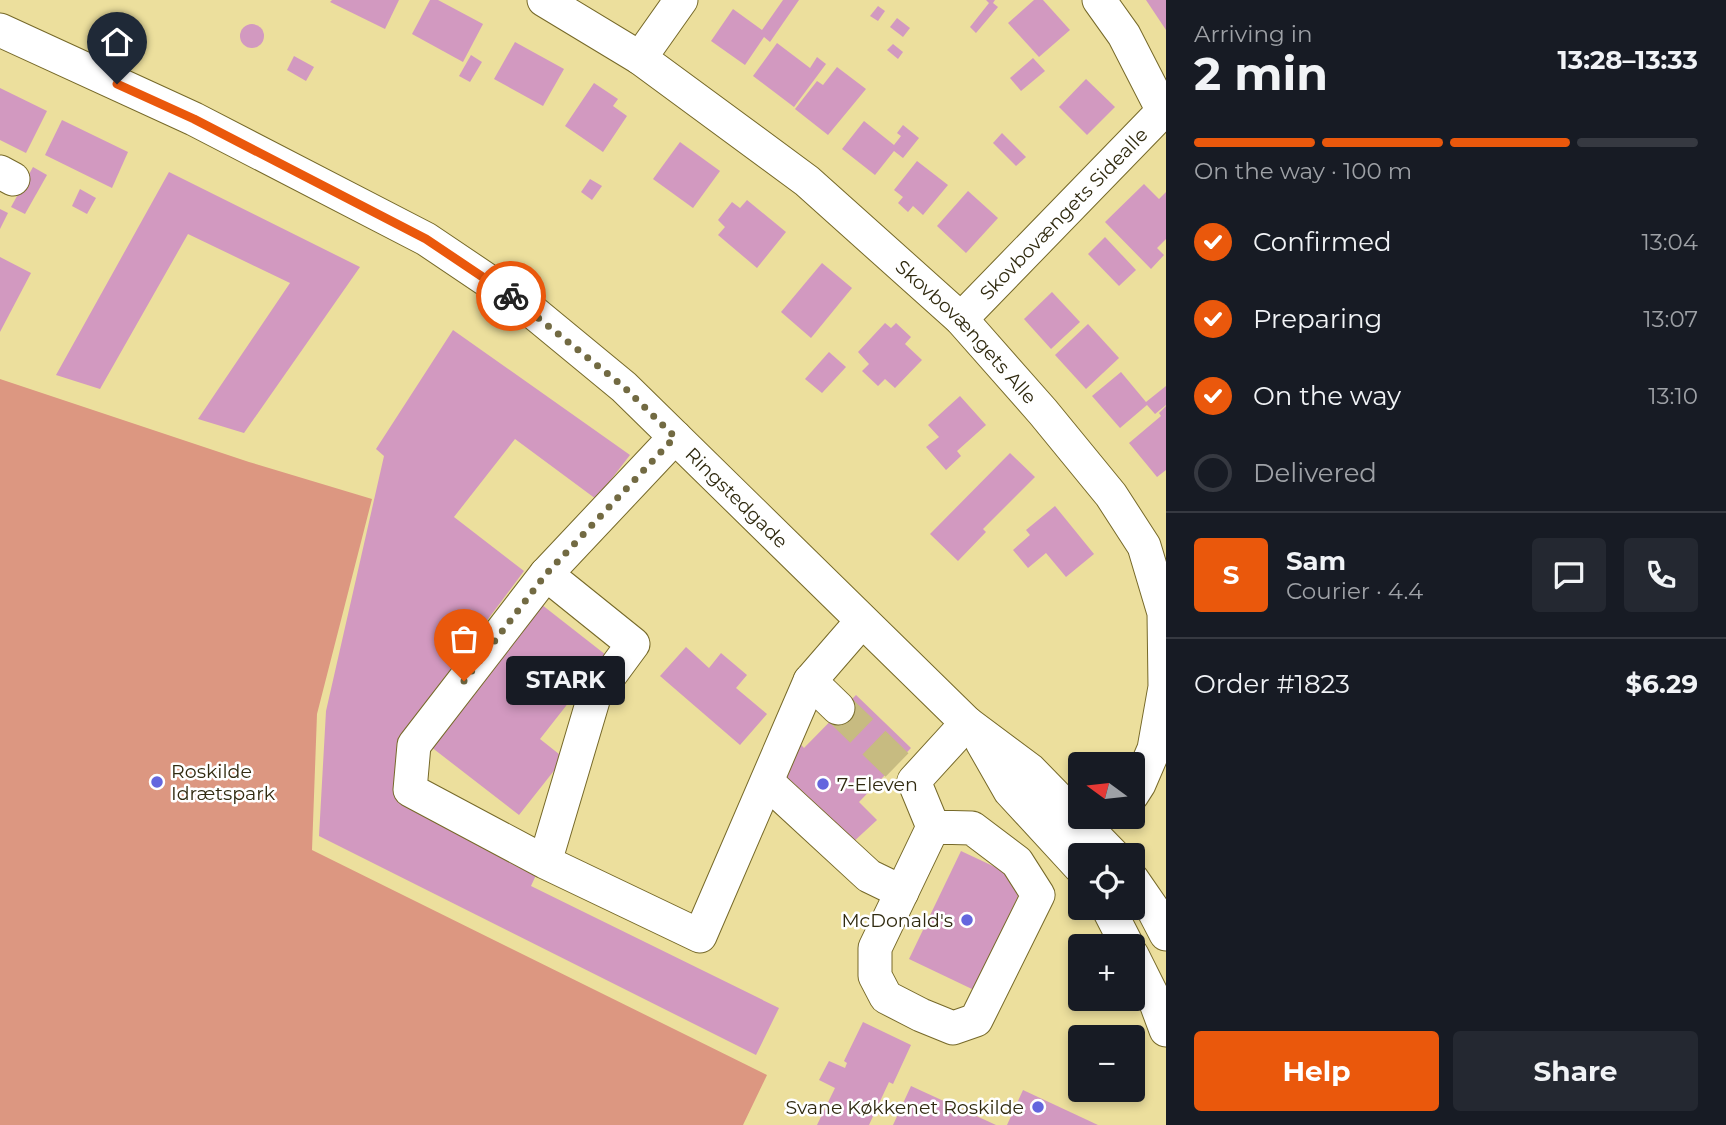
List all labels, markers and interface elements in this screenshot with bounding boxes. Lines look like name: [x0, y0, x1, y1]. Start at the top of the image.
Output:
pin: [87, 12.0, 147, 84]
text: Arriving in: [1194, 20, 1313, 48]
icon: home: [98, 23, 136, 61]
text: 13:28–13:33: [1558, 44, 1698, 76]
text: 2 min: [1194, 45, 1328, 102]
street label: Skovbovængets Sidealle: [975, 123, 1152, 304]
text: On the way · 100 m: [1194, 157, 1412, 185]
icon: check: [1194, 223, 1232, 261]
text: Confirmed: [1253, 226, 1392, 258]
text: 13:04: [1641, 228, 1698, 256]
street label: Skovbovængets Alle: [891, 255, 1042, 408]
courier: [476, 261, 546, 331]
icon: bike: [492, 277, 530, 315]
icon: check: [1194, 300, 1232, 338]
text: Preparing: [1253, 303, 1382, 335]
text: 13:07: [1643, 305, 1698, 333]
icon: check: [1194, 377, 1232, 415]
text: On the way: [1253, 380, 1401, 412]
text: 13:10: [1648, 382, 1698, 410]
street label: Ringstedgade: [681, 442, 793, 553]
text: Delivered: [1253, 457, 1377, 489]
button: chat: [1532, 538, 1606, 612]
button: phone: [1624, 538, 1698, 612]
text: Sam: [1286, 545, 1346, 577]
text: S: [1223, 559, 1239, 591]
text: Courier · 4.4: [1286, 577, 1423, 605]
pin: [434, 609, 494, 681]
icon: bag: [445, 620, 483, 658]
callout: STARK: [506, 656, 625, 706]
text: STARK: [526, 666, 605, 694]
text: Order #1823: [1194, 668, 1350, 700]
text: $6.29: [1626, 668, 1698, 700]
north arrow: [1068, 752, 1144, 830]
map controls: [1068, 752, 1145, 1102]
place label: Roskilde Idrætspark: [171, 760, 276, 805]
place label: 7-Eleven: [837, 773, 918, 796]
marker: Roskilde Idrætspark: [149, 774, 165, 790]
marker: 7-Eleven: [815, 776, 831, 792]
button: locate: [1068, 843, 1145, 920]
place label: McDonald's: [841, 909, 953, 932]
marker: McDonald's: [959, 912, 975, 928]
button: +: [1068, 934, 1145, 1011]
button: −: [1068, 1025, 1145, 1102]
button: Help: [1194, 1031, 1439, 1111]
button: Share: [1453, 1031, 1698, 1111]
place label: Svane Køkkenet Roskilde: [785, 1096, 1024, 1119]
marker: Svane Køkkenet Roskilde: [1030, 1099, 1046, 1115]

